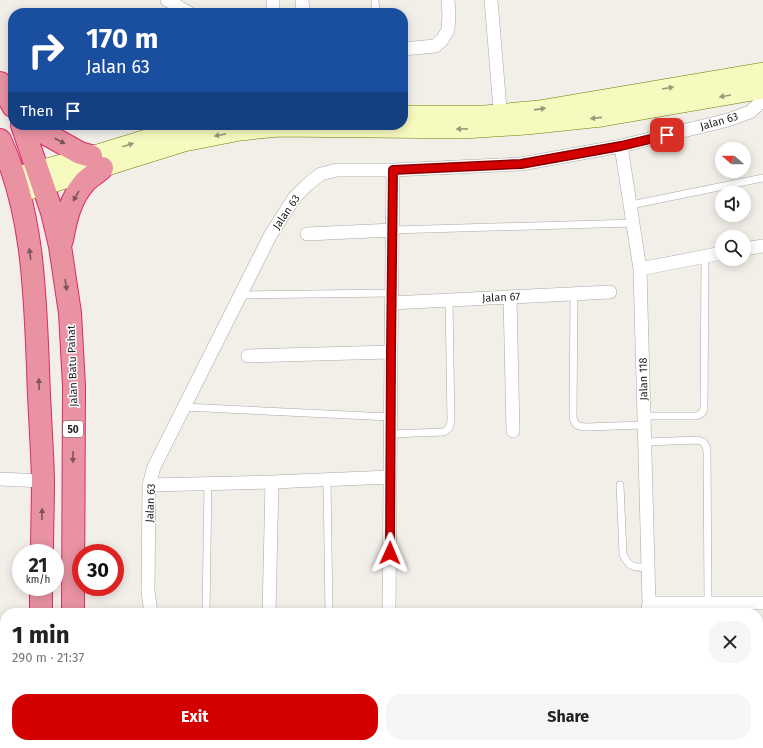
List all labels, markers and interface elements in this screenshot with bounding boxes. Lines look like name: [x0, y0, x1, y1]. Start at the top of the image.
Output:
text: 170 m: [86, 22, 158, 55]
icon: right: [20, 24, 72, 76]
text: Jalan 63: [86, 56, 150, 78]
one-way arrow: [662, 85, 674, 91]
one-way arrow: [718, 93, 731, 99]
icon: arrive: [62, 100, 84, 122]
text: Then: [20, 102, 54, 120]
one-way arrow: [533, 106, 546, 112]
street label: Jalan 63: [699, 110, 740, 133]
one-way arrow: [590, 114, 602, 121]
pin: [650, 118, 684, 152]
icon: arrive: [656, 124, 678, 146]
one-way arrow: [455, 126, 468, 132]
one-way arrow: [214, 133, 227, 139]
one-way arrow: [54, 138, 66, 145]
one-way arrow: [122, 142, 134, 148]
north arrow: [715, 142, 751, 178]
map controls: [715, 142, 751, 266]
button: sound: [715, 186, 751, 222]
one-way arrow: [72, 190, 79, 202]
street label: Jalan 63: [270, 192, 303, 232]
button: search: [715, 230, 751, 266]
one-way arrow: [27, 248, 33, 260]
one-way arrow: [63, 279, 69, 291]
street label: Jalan 67: [482, 290, 521, 305]
street label: Jalan Batu Pahat: [65, 325, 80, 407]
street label: Jalan 118: [637, 357, 650, 401]
one-way arrow: [35, 378, 42, 390]
road number: 50: [63, 421, 83, 437]
one-way arrow: [70, 451, 76, 464]
street label: Jalan 63: [143, 483, 158, 523]
one-way arrow: [39, 507, 45, 520]
position arrow: [369, 532, 411, 574]
speed limit sign: 30: [72, 544, 124, 596]
text: 21: [28, 553, 48, 577]
text: km/h: [26, 574, 50, 586]
text: 1 min: [12, 621, 70, 649]
button: close: [709, 621, 751, 663]
text: 290 m · 21:37: [12, 650, 84, 665]
button: Exit: [12, 694, 378, 740]
button: Share: [386, 694, 751, 740]

